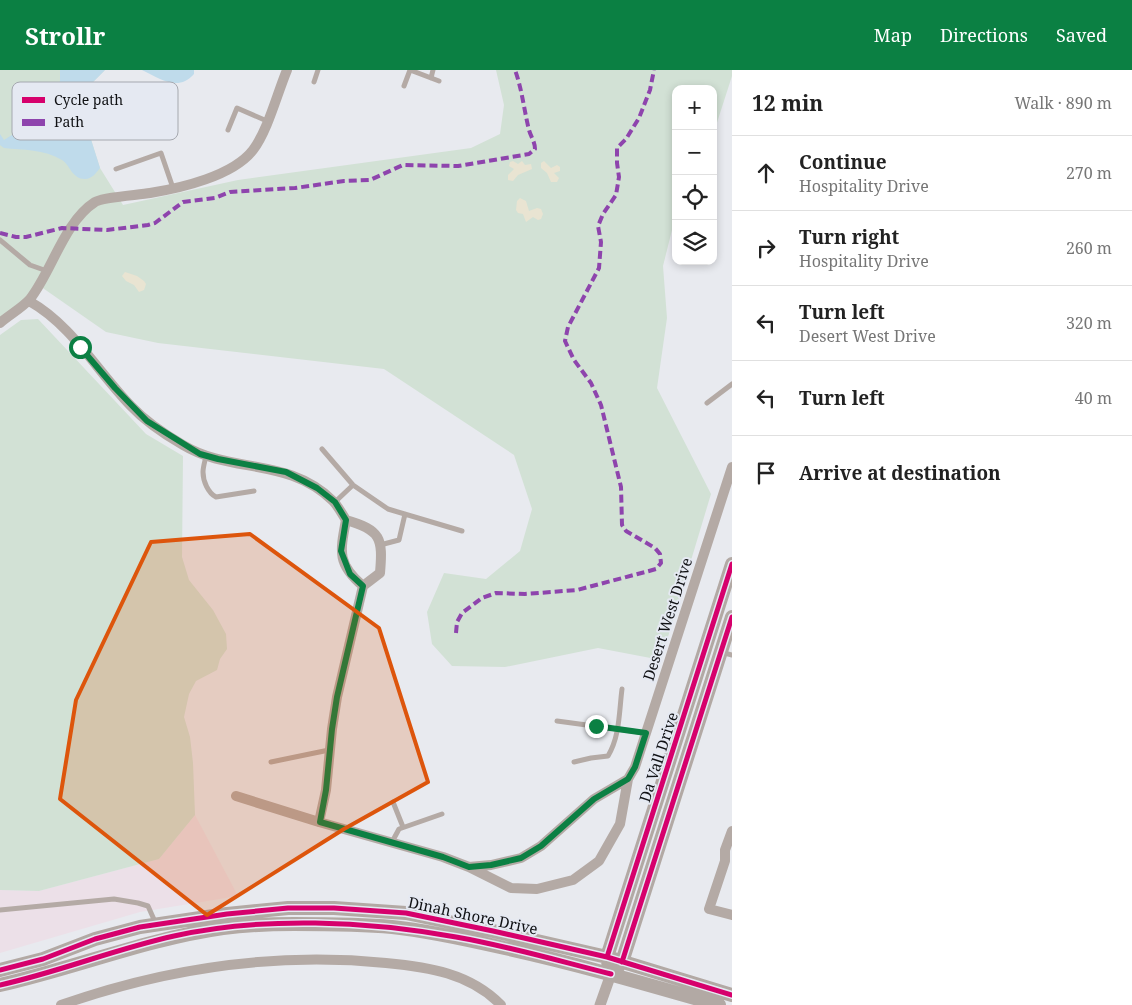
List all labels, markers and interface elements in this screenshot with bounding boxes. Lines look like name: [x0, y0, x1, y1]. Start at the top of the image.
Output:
text: Strollr: [25, 19, 105, 52]
text: Map: [874, 23, 912, 47]
text: Directions: [940, 23, 1028, 47]
text: Saved: [1056, 23, 1107, 47]
legend: [12, 82, 178, 140]
map controls: [672, 85, 717, 265]
button: +: [672, 85, 717, 130]
text: 12 min: [752, 89, 823, 117]
text: Cycle path: [54, 90, 123, 109]
text: Walk · 890 m: [1015, 92, 1112, 114]
text: Path: [54, 112, 84, 131]
button: −: [672, 130, 717, 175]
text: Continue: [799, 149, 887, 175]
icon: ahead: [752, 159, 780, 187]
text: 270 m: [1066, 162, 1112, 184]
button: locate: [672, 175, 717, 220]
text: Hospitality Drive: [799, 175, 929, 197]
button: layers: [672, 220, 717, 265]
text: Turn right: [799, 224, 899, 250]
icon: right: [752, 234, 780, 262]
text: 260 m: [1066, 237, 1112, 259]
text: Hospitality Drive: [799, 250, 929, 272]
text: Turn left: [799, 299, 885, 325]
icon: left: [752, 309, 780, 337]
text: 320 m: [1066, 312, 1112, 334]
text: Desert West Drive: [799, 325, 936, 347]
route start: [69, 336, 92, 359]
icon: left: [752, 384, 780, 412]
text: Turn left: [799, 385, 885, 411]
text: 40 m: [1075, 387, 1112, 409]
icon: arrive: [752, 459, 780, 487]
text: Arrive at destination: [799, 460, 1001, 486]
street label: Desert West Drive: [638, 555, 696, 683]
street label: Da Vall Drive: [634, 709, 682, 805]
route end: [585, 715, 608, 738]
street label: Dinah Shore Drive: [406, 891, 540, 939]

